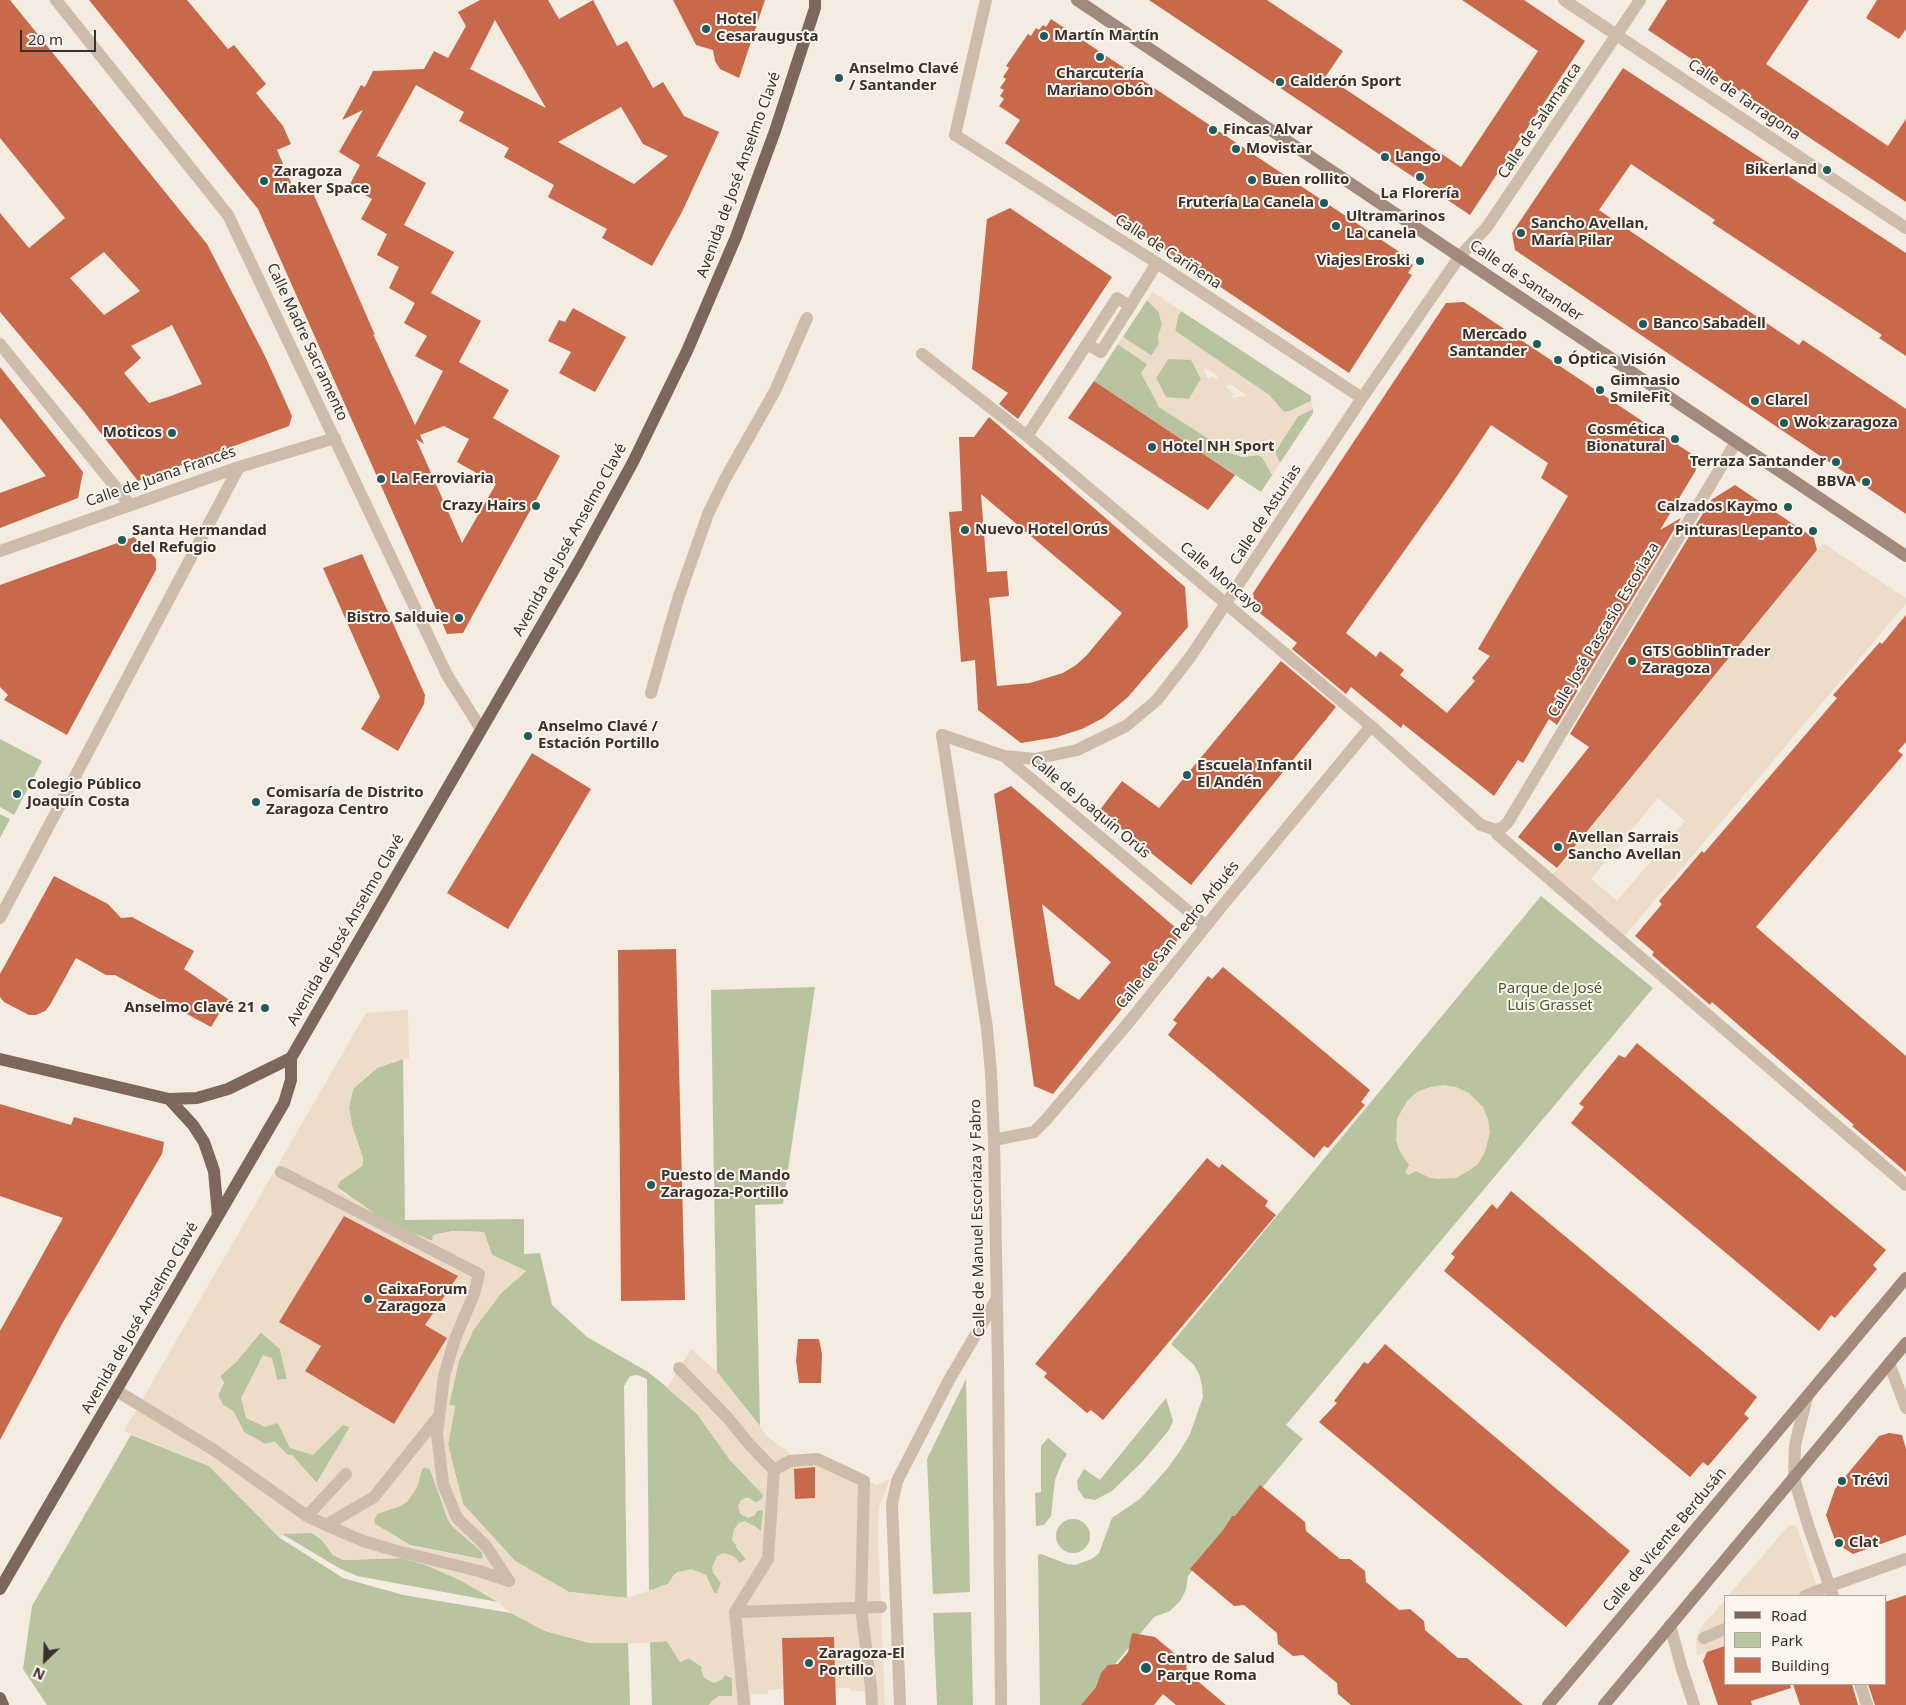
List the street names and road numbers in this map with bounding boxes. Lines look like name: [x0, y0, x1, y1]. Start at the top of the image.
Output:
street label: Calle de Tarragona: [1684, 56, 1804, 144]
street label: Calle de Salamanca: [1495, 60, 1585, 182]
street label: Avenida de José Anselmo Clavé: [693, 70, 785, 280]
street label: Calle de Cariñena: [1112, 211, 1224, 293]
street label: Calle de Santander: [1466, 236, 1586, 326]
street label: Calle Madre Sacramento: [263, 260, 351, 424]
street label: Avenida de José Anselmo Clavé: [509, 440, 631, 640]
street label: Calle de Juana Francés: [84, 443, 238, 511]
street label: Calle de Asturias: [1227, 461, 1305, 569]
street label: Calle Moncayo: [1176, 538, 1266, 618]
street label: Calle José Pascasio Escoriaza: [1545, 539, 1663, 721]
street label: Calle de Joaquín Orús: [1026, 752, 1154, 862]
street label: Avenida de José Anselmo Clavé: [284, 831, 408, 1029]
street label: Calle de San Pedro Arbués: [1113, 857, 1243, 1013]
street label: Calle de Manuel Escoriaza y Fabro: [967, 1099, 989, 1337]
street label: Avenida de José Anselmo Clavé: [78, 1219, 202, 1417]
street label: Calle de Vicente Berdusán: [1599, 1464, 1731, 1616]

